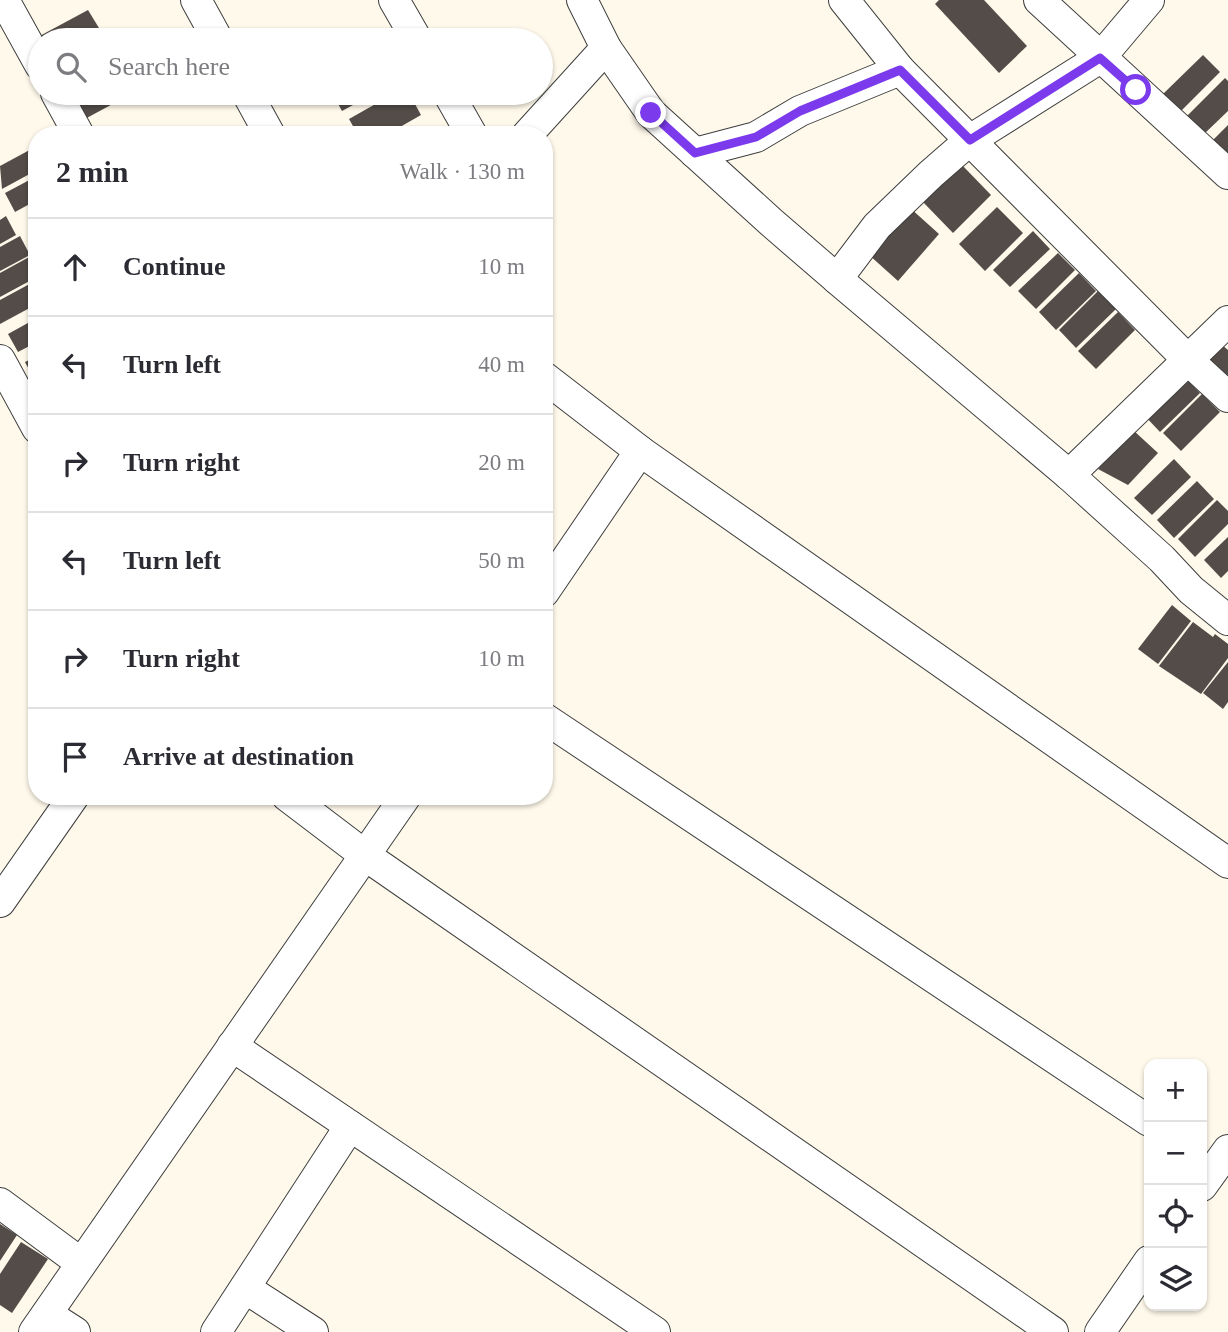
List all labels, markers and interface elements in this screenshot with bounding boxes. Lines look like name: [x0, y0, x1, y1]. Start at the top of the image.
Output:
search box: [28, 28, 553, 105]
icon: search: [52, 48, 90, 86]
text: Search here: [108, 52, 230, 81]
route start: [1120, 74, 1151, 105]
route end: [635, 97, 666, 128]
text: 2 min: [56, 155, 129, 188]
text: Walk · 130 m: [400, 159, 525, 184]
icon: ahead: [56, 248, 94, 286]
text: Continue: [123, 252, 226, 281]
text: 10 m: [478, 254, 525, 279]
icon: left: [56, 346, 94, 384]
text: Turn left: [123, 350, 221, 379]
text: 40 m: [478, 352, 525, 377]
icon: right: [56, 444, 94, 482]
text: Turn right: [123, 448, 240, 477]
text: 20 m: [478, 450, 525, 475]
icon: left: [56, 542, 94, 580]
text: Turn left: [123, 546, 221, 575]
text: 50 m: [478, 548, 525, 573]
icon: right: [56, 640, 94, 678]
text: Turn right: [123, 644, 240, 673]
text: 10 m: [478, 646, 525, 671]
icon: arrive: [56, 738, 94, 776]
text: Arrive at destination: [123, 742, 354, 771]
map controls: [1144, 1059, 1207, 1311]
button: +: [1144, 1059, 1207, 1122]
button: −: [1144, 1122, 1207, 1185]
button: locate: [1144, 1185, 1207, 1248]
button: layers: [1144, 1248, 1207, 1311]

